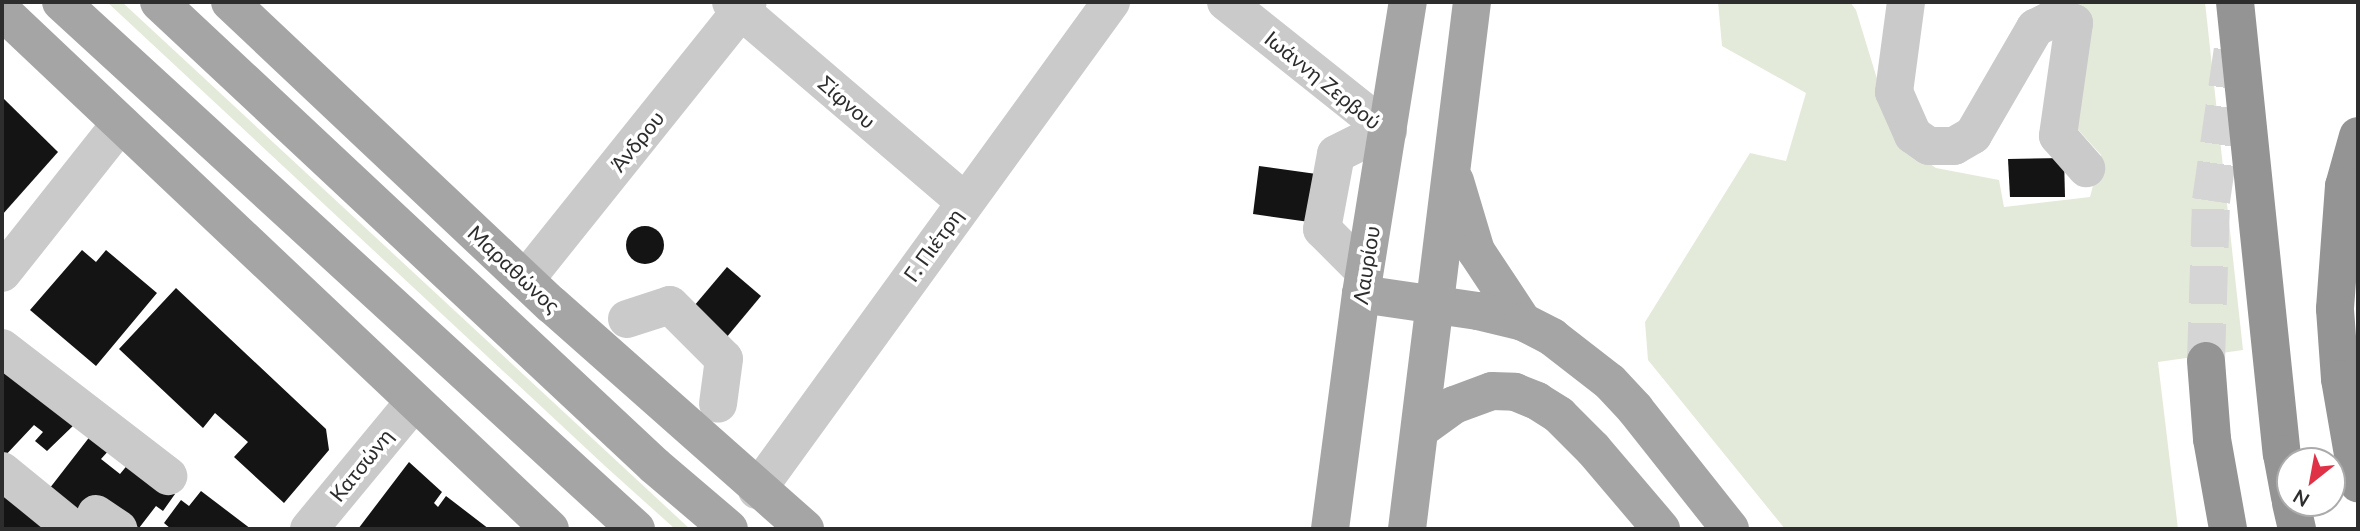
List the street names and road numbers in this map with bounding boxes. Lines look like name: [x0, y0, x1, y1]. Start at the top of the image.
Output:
street label: Ιωάννη Ζερβού: [1260, 25, 1386, 135]
street label: Σίφνου: [813, 70, 881, 134]
street label: Άνδρου: [605, 106, 669, 176]
street label: Γ. Πιέτρη: [898, 204, 968, 286]
street label: Μαραθώνος: [463, 220, 565, 318]
street label: Λαυρίου: [1347, 224, 1385, 306]
street label: Κατσώνη: [324, 424, 398, 506]

